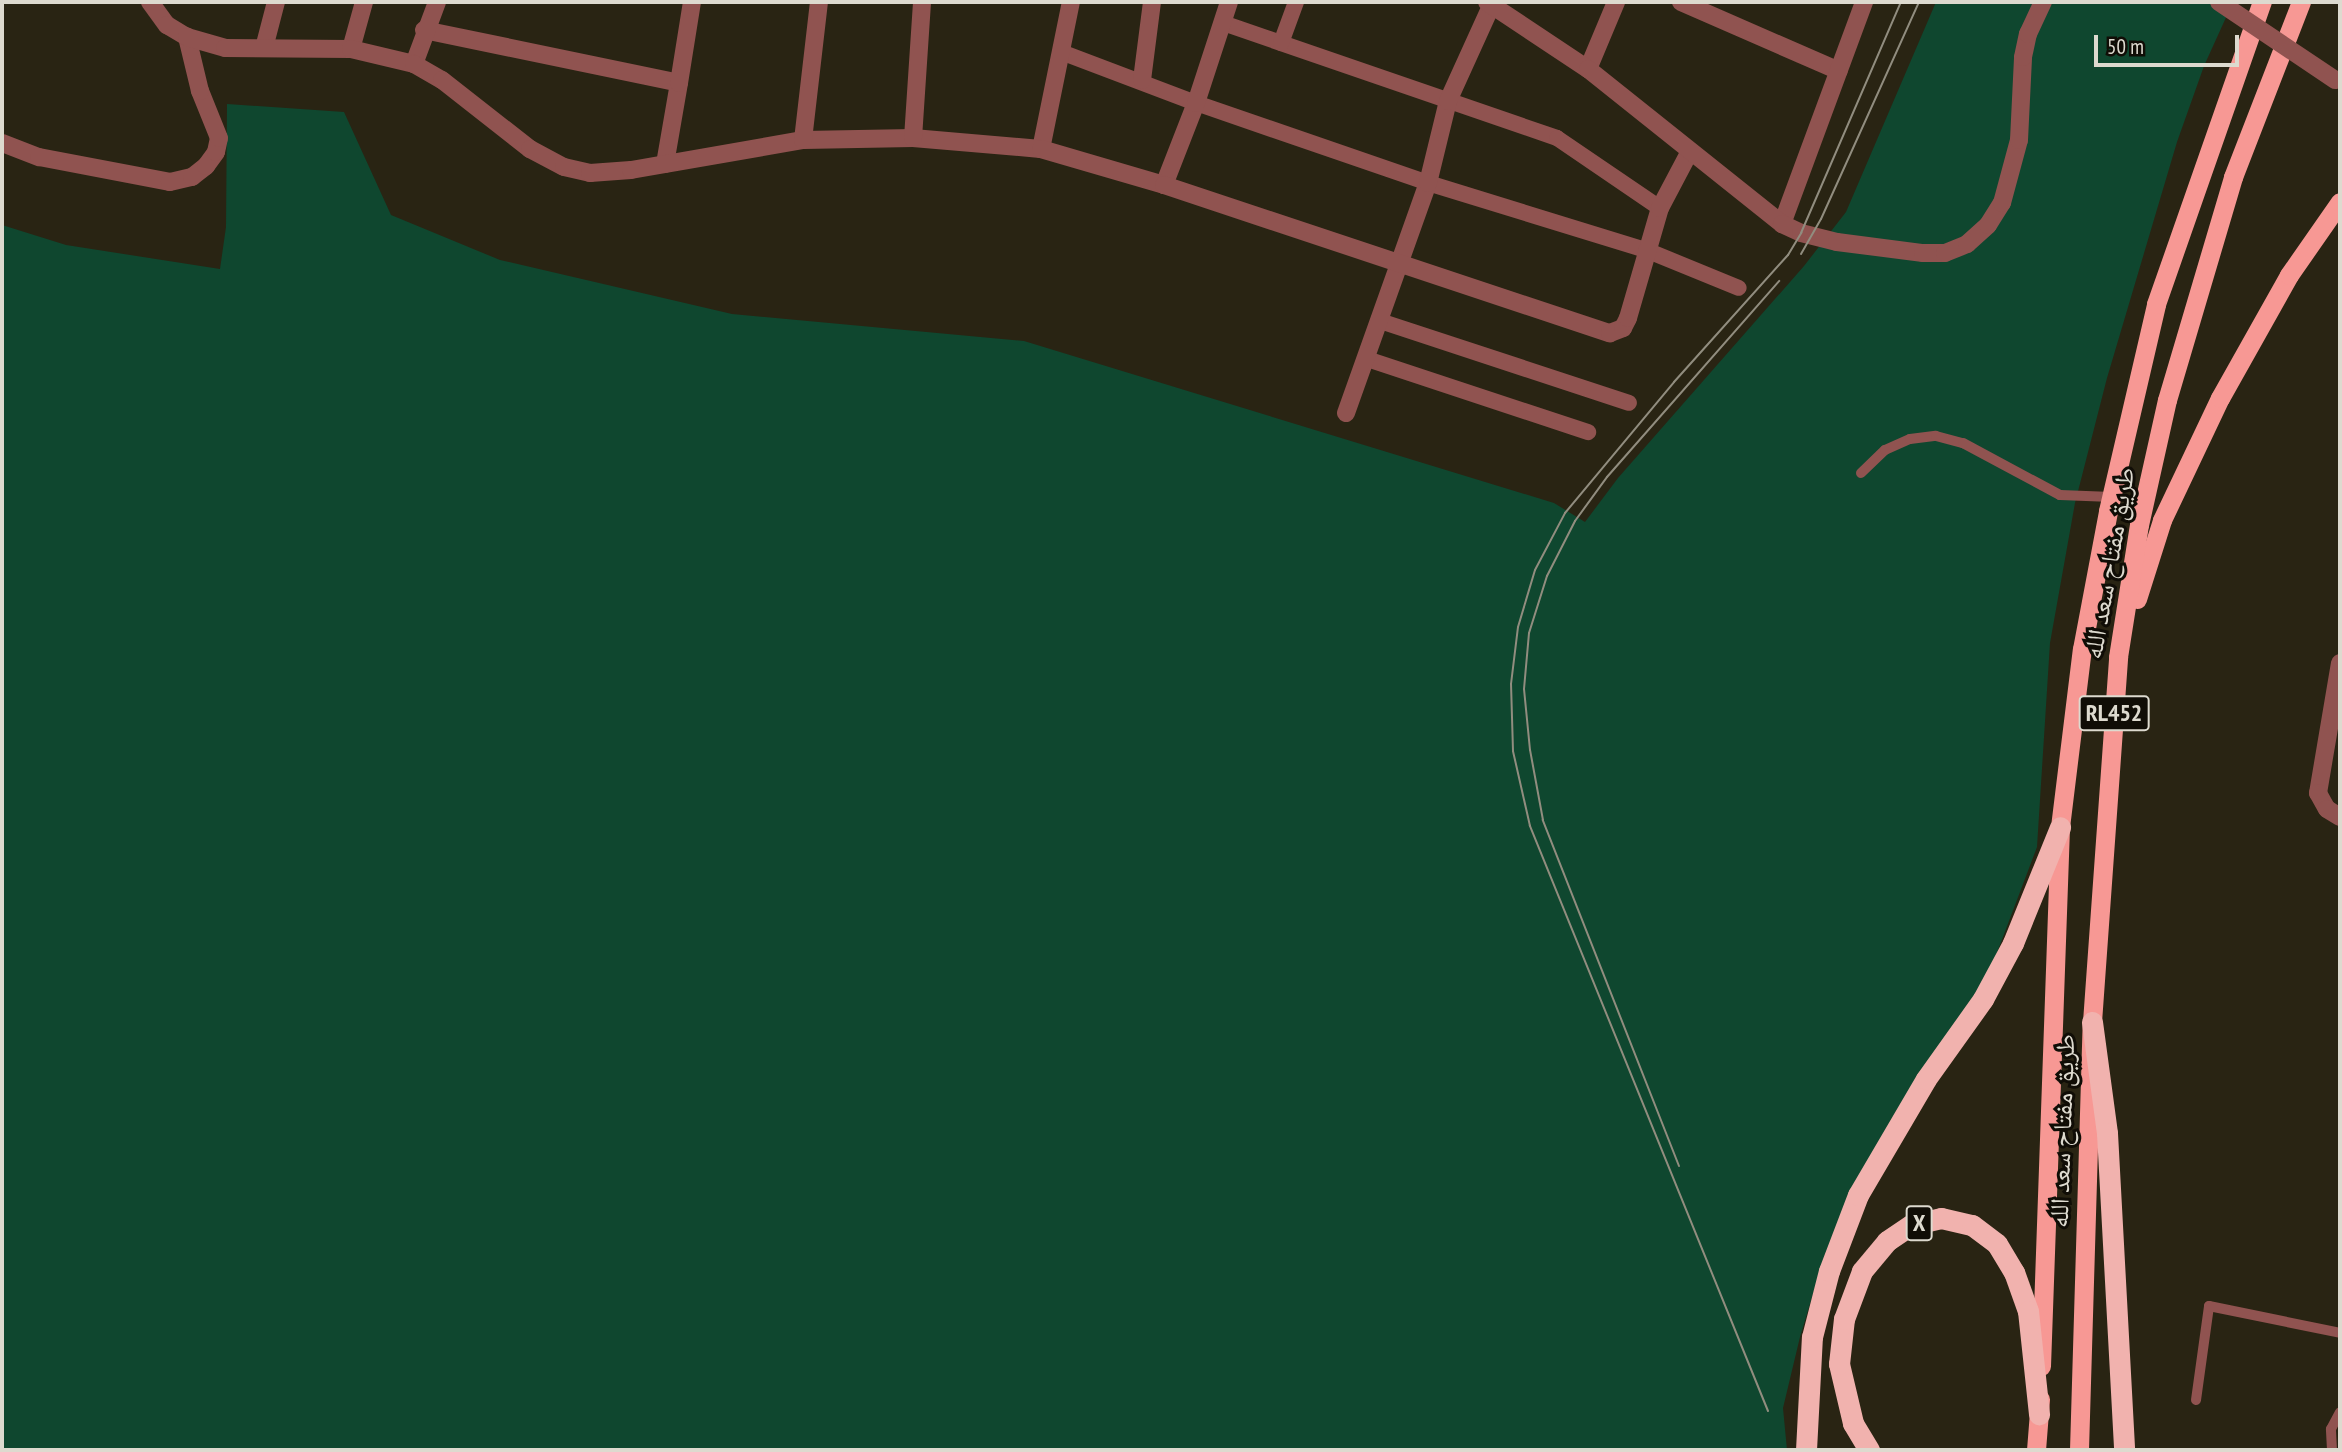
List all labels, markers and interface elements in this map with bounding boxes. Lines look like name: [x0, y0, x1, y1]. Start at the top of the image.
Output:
scale bar: [2097, 21, 2242, 65]
text: 50 m: [2107, 33, 2144, 60]
street label: طريق مفتاح سعد الله: [2077, 465, 2141, 661]
road number: RL452: [2077, 692, 2151, 734]
street label: طريق مفتاح سعد الله: [2043, 1033, 2081, 1229]
road number: X: [1905, 1203, 1933, 1244]

